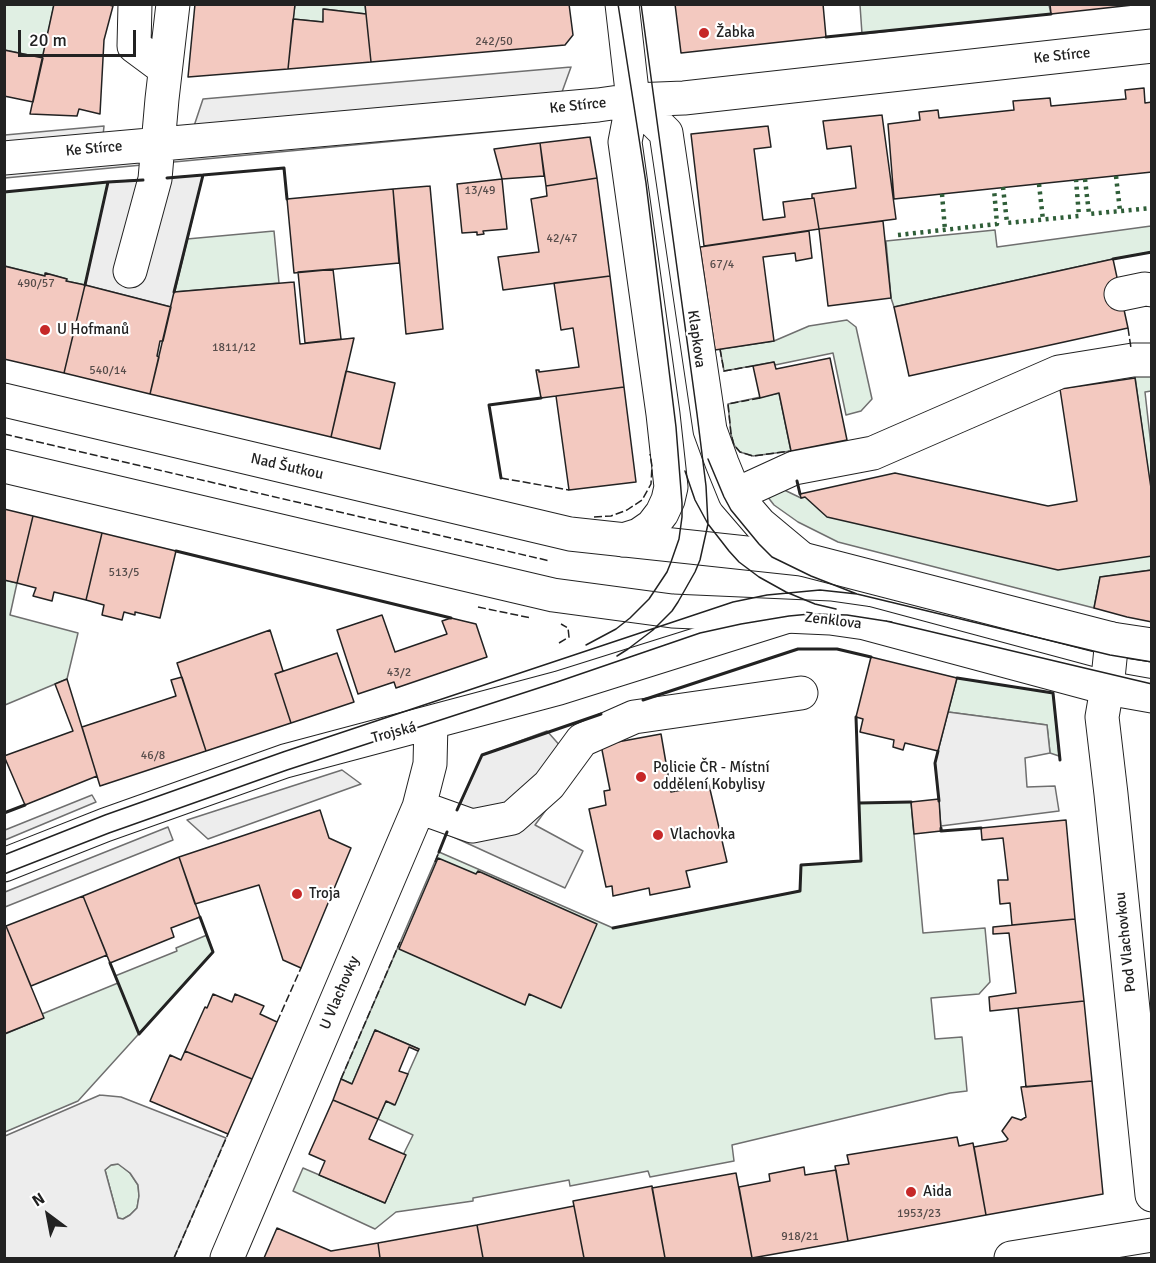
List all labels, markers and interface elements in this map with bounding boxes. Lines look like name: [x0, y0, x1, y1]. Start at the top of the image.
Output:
scale bar: [21, 18, 140, 56]
place label: Žabka: [716, 24, 755, 42]
marker: Žabka: [697, 26, 711, 40]
text: 20 m: [29, 29, 67, 51]
house number: 242/50: [475, 35, 513, 49]
street label: Ke Stírce: [1033, 44, 1091, 68]
street label: Ke Stírce: [549, 94, 607, 118]
street label: Ke Stírce: [65, 138, 123, 160]
house number: 13/49: [465, 184, 495, 198]
house number: 42/47: [547, 232, 577, 246]
house number: 67/4: [710, 258, 734, 272]
house number: 490/57: [17, 277, 55, 291]
street label: Klapkova: [683, 309, 709, 369]
place label: U Hofmanů: [57, 321, 129, 339]
marker: U Hofmanů: [38, 323, 52, 337]
house number: 1811/12: [212, 341, 256, 355]
house number: 540/14: [89, 364, 127, 378]
street label: Nad Šutkou: [249, 450, 325, 484]
house number: 513/5: [109, 566, 139, 580]
street label: Zenklova: [803, 609, 863, 633]
house number: 43/2: [387, 666, 411, 680]
street label: Trojská: [370, 718, 418, 748]
house number: 46/8: [141, 749, 165, 763]
place label: Policie ČR - Místní oddělení Kobylisy: [653, 759, 770, 794]
marker: Policie ČR - Místní oddělení Kobylisy: [634, 770, 648, 784]
place label: Vlachovka: [670, 826, 735, 844]
marker: Vlachovka: [651, 828, 665, 842]
place label: Troja: [309, 885, 340, 903]
marker: Troja: [290, 887, 304, 901]
street label: Pod Vlachovkou: [1112, 891, 1140, 993]
street label: U Vlachovky: [316, 953, 364, 1033]
place label: Aida: [923, 1183, 952, 1201]
north arrow: [18, 1185, 78, 1245]
marker: Aida: [904, 1185, 918, 1199]
text: N: [28, 1188, 48, 1211]
house number: 1953/23: [897, 1207, 941, 1221]
house number: 918/21: [781, 1230, 819, 1244]

